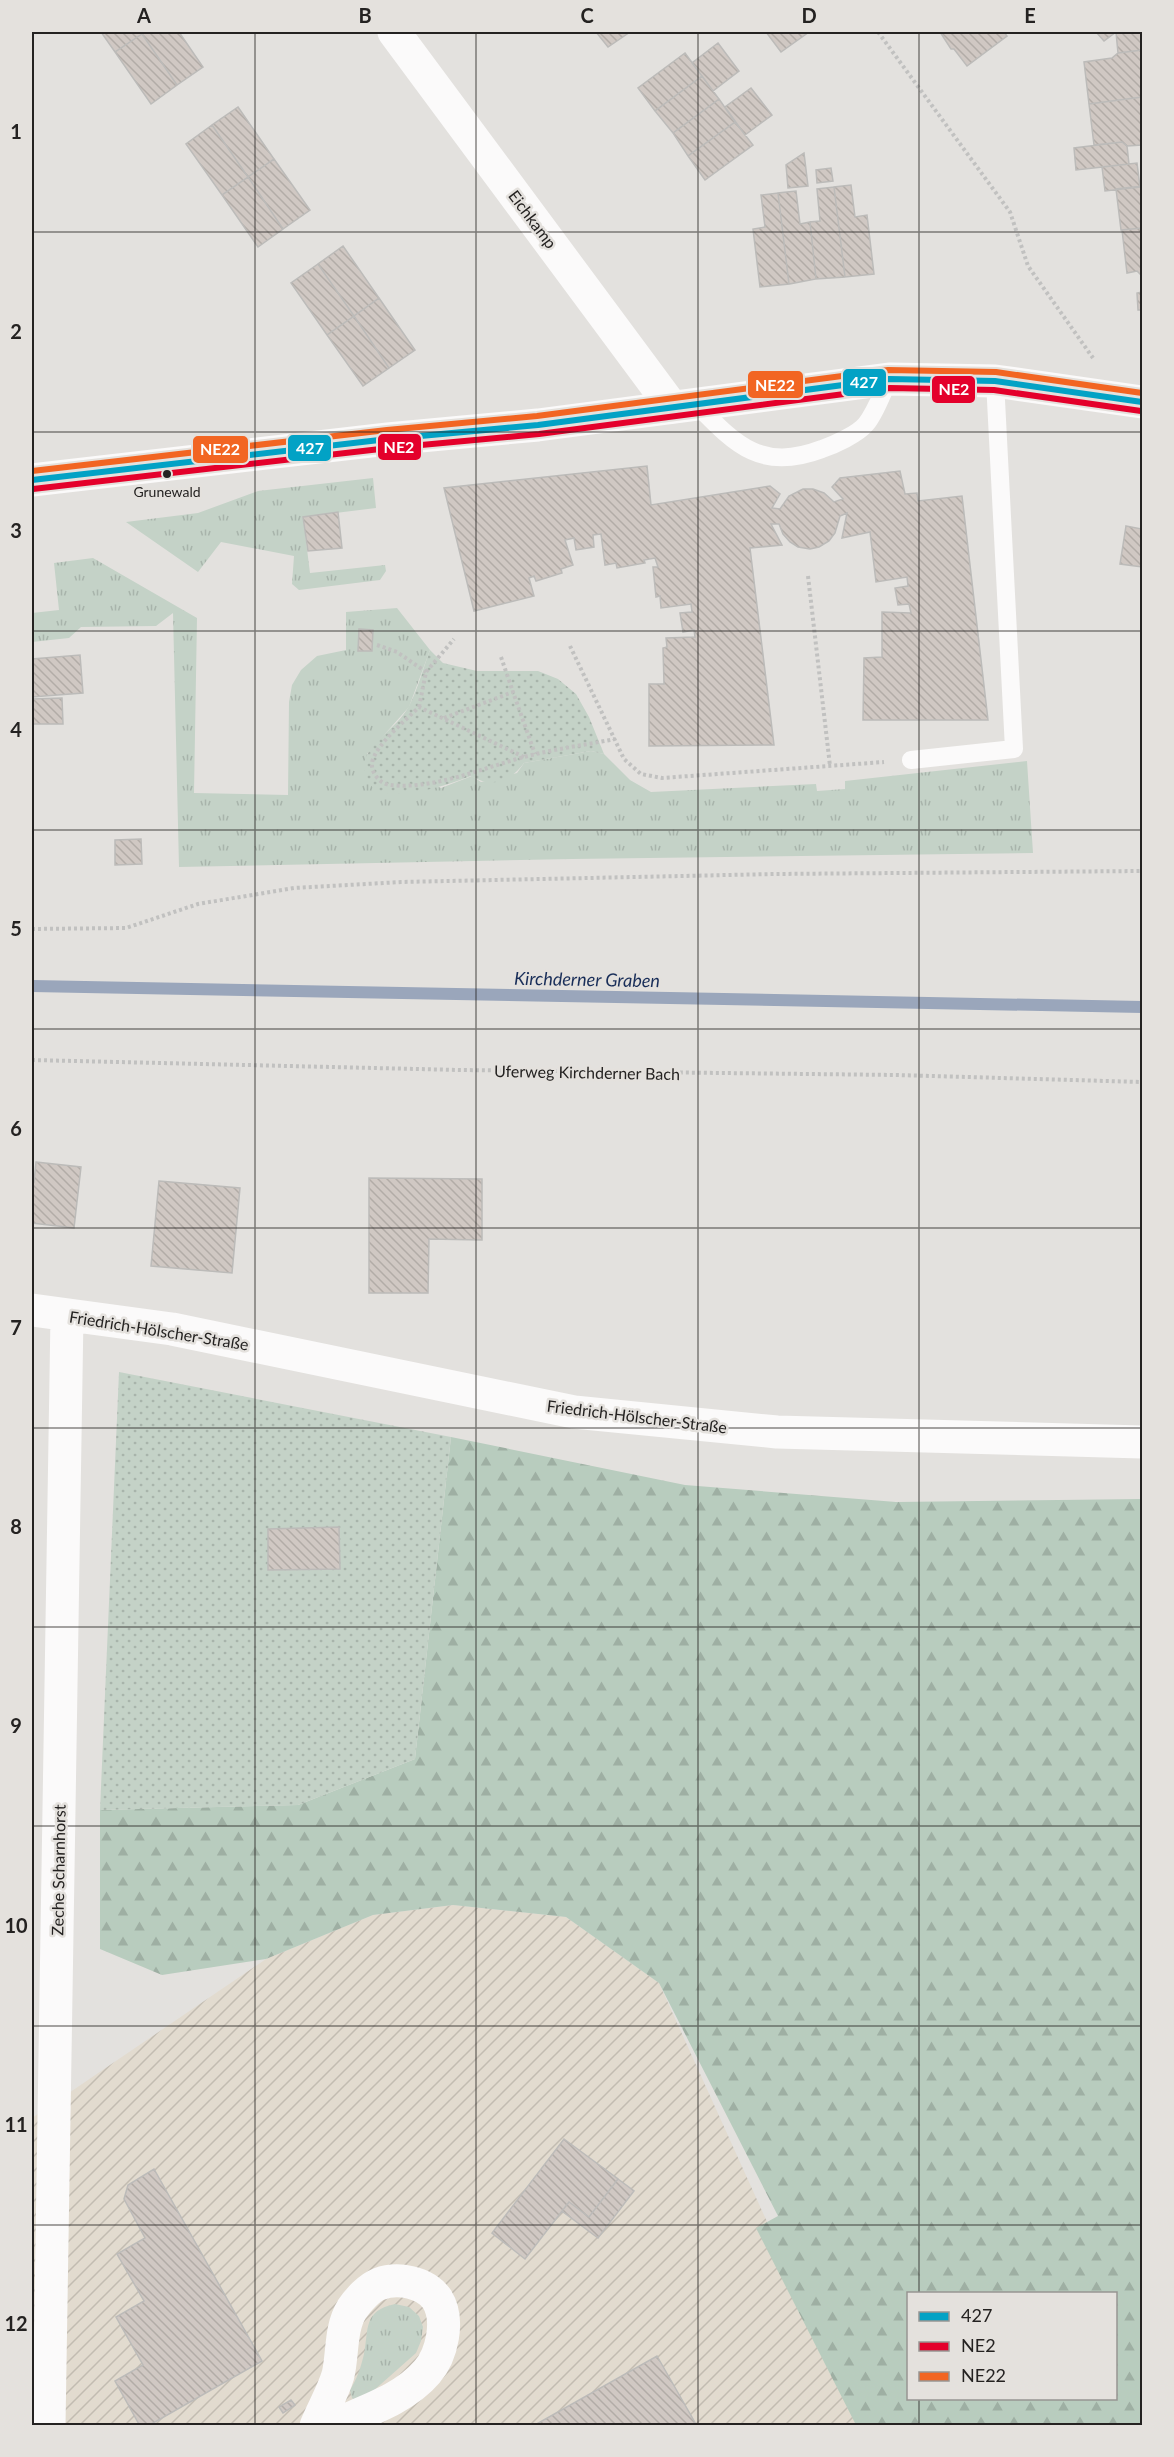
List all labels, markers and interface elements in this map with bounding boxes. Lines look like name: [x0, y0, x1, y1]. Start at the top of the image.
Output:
text: A: [136, 3, 151, 27]
text: B: [358, 3, 372, 27]
text: C: [580, 3, 594, 27]
text: D: [801, 3, 817, 27]
text: E: [1024, 3, 1036, 27]
text: 1: [10, 119, 22, 143]
street label: Eichkamp: [505, 186, 561, 252]
text: 2: [10, 319, 22, 343]
line badge: 427: [842, 368, 887, 397]
line badge: NE22: [747, 370, 804, 399]
text: 427: [850, 372, 878, 391]
text: NE22: [755, 375, 795, 394]
line badge: NE2: [931, 375, 976, 404]
text: NE2: [939, 379, 969, 398]
line badge: NE2: [377, 433, 422, 461]
line badge: 427: [287, 434, 332, 462]
line badge: NE22: [192, 435, 249, 464]
text: NE2: [384, 437, 414, 456]
text: 427: [296, 438, 324, 457]
text: NE22: [200, 439, 240, 458]
marker: Grunewald: [161, 468, 173, 480]
place label: Grunewald: [133, 483, 201, 500]
text: 3: [10, 518, 22, 542]
text: 4: [10, 717, 22, 741]
text: 5: [10, 916, 22, 940]
water label: Kirchderner Graben: [514, 967, 660, 991]
street label: Uferweg Kirchderner Bach: [494, 1061, 680, 1083]
text: 6: [10, 1116, 22, 1140]
street label: Friedrich-Hölscher-Straße: [68, 1306, 250, 1354]
text: 7: [10, 1315, 22, 1339]
street label: Friedrich-Hölscher-Straße: [546, 1396, 728, 1436]
text: 8: [10, 1514, 22, 1538]
text: 9: [10, 1713, 22, 1737]
street label: Zeche Scharnhorst: [47, 1804, 69, 1936]
text: 10: [4, 1913, 28, 1937]
text: 11: [4, 2112, 28, 2136]
legend: [907, 2292, 1117, 2400]
text: 427: [961, 2304, 992, 2326]
text: 12: [4, 2311, 28, 2335]
text: NE2: [961, 2334, 996, 2356]
text: NE22: [961, 2364, 1006, 2386]

